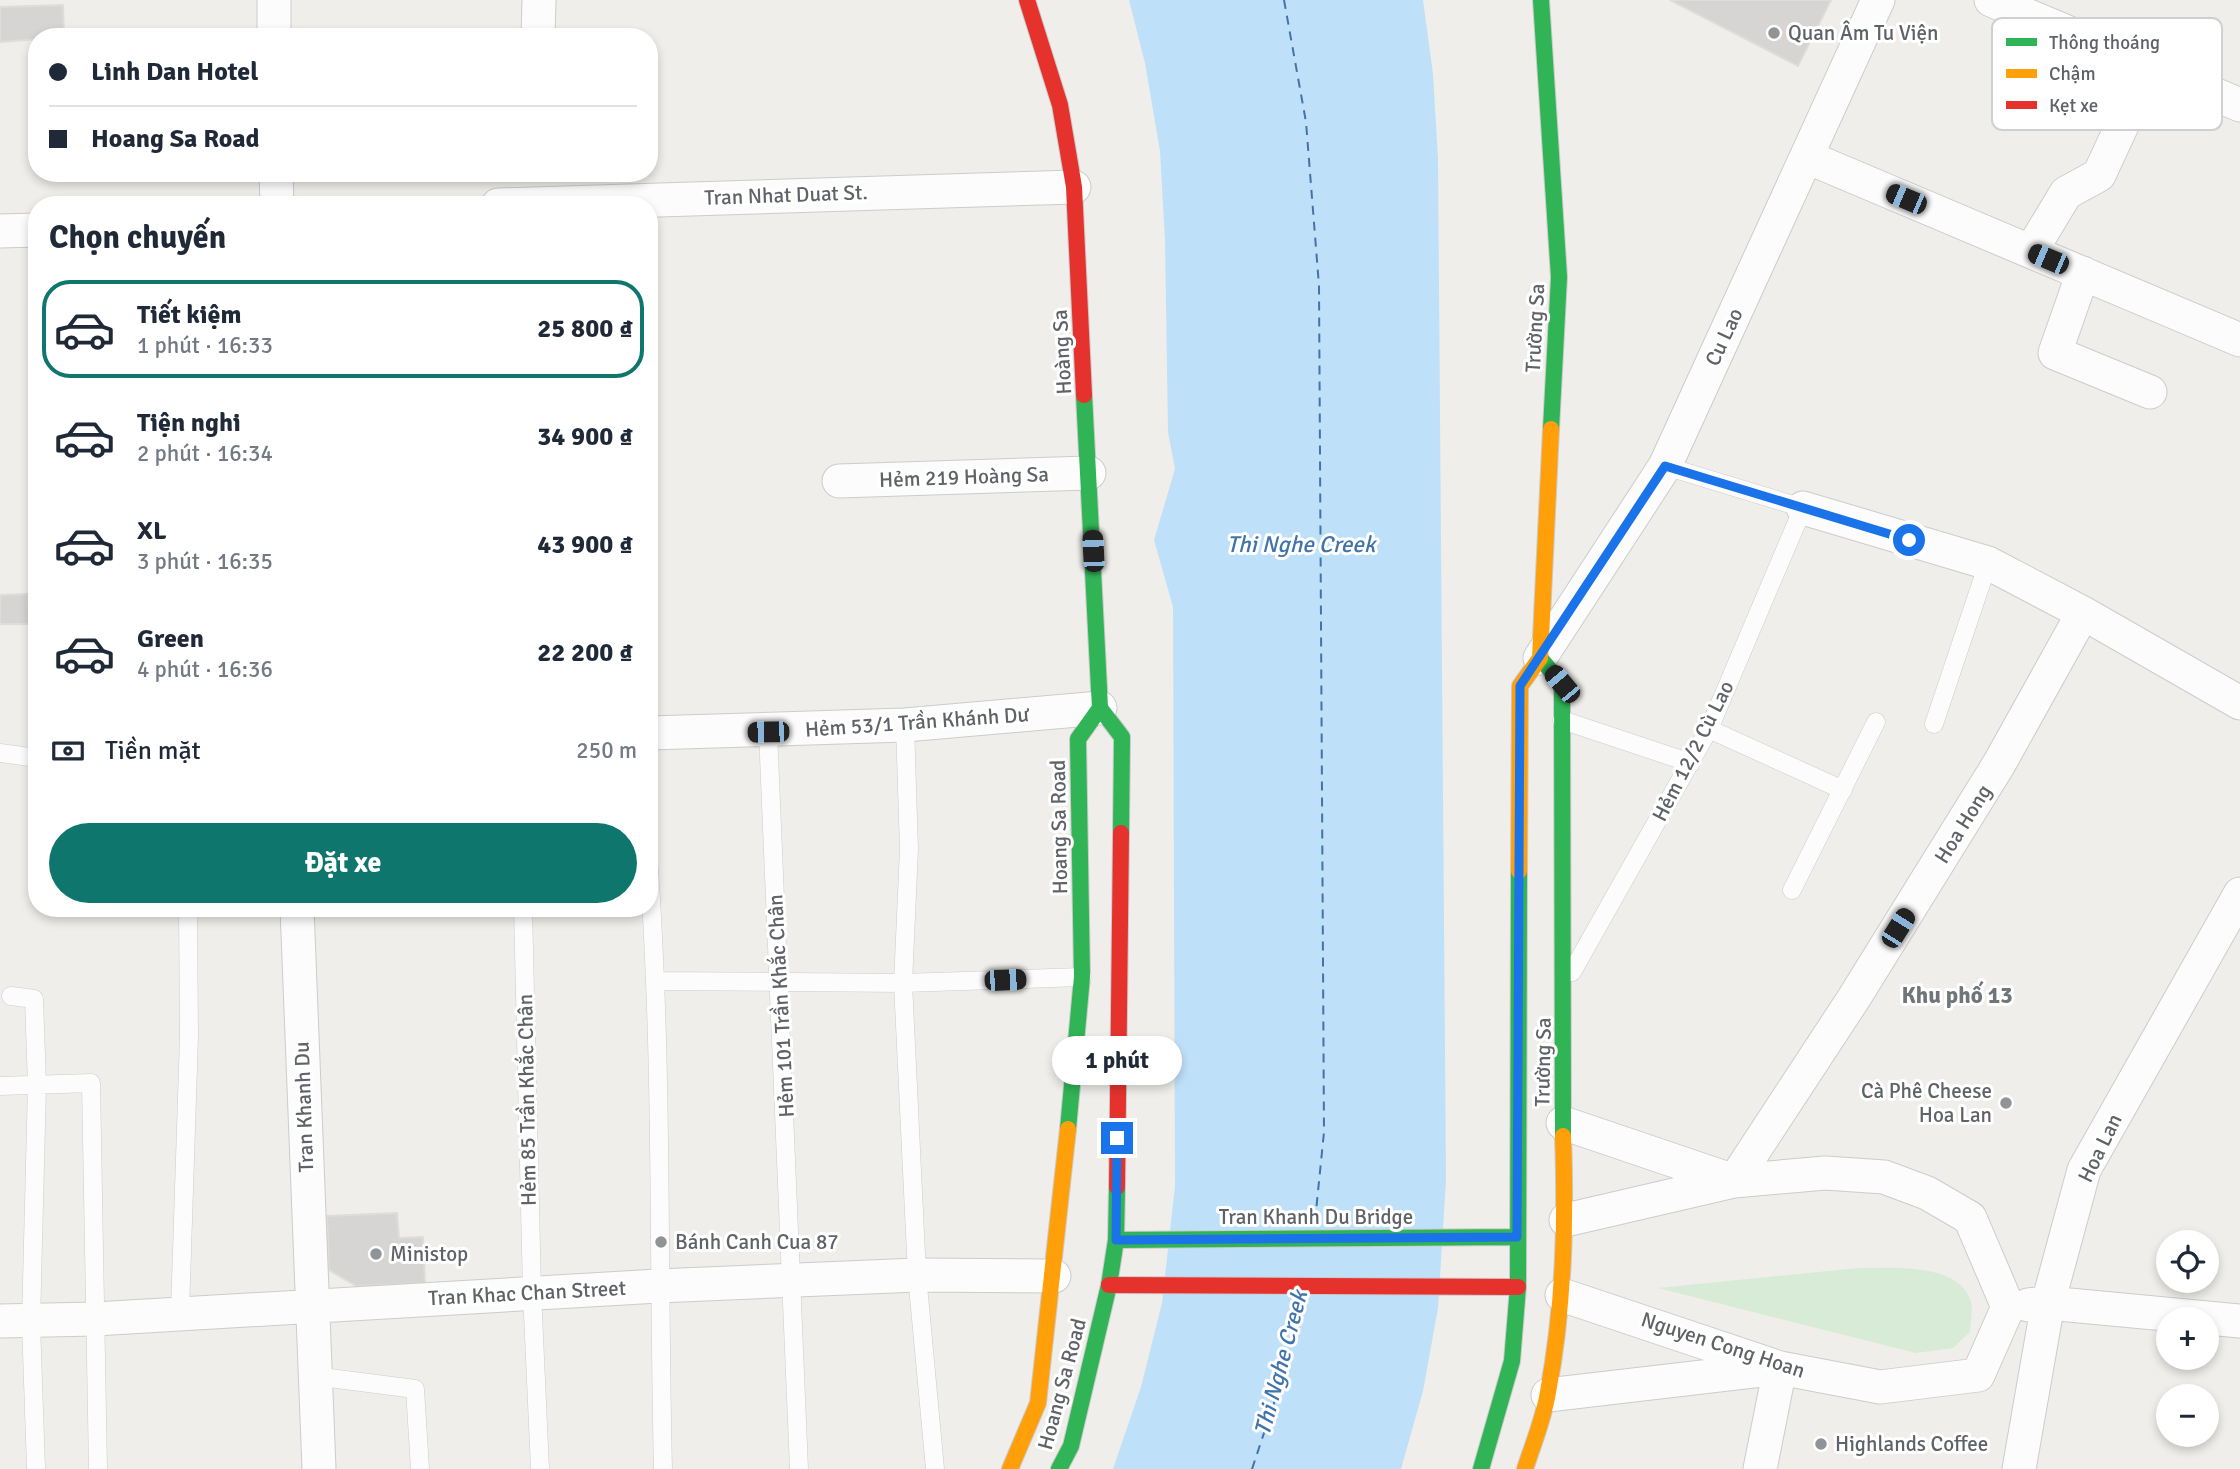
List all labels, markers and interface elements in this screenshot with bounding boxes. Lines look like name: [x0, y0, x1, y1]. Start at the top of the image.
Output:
legend: [1992, 18, 2222, 130]
place label: Quan Âm Tu Viện: [1788, 20, 1939, 46]
marker: Quan Âm Tu Viện: [1766, 25, 1782, 41]
text: Thông thoáng: [2049, 31, 2160, 55]
text: Linh Dan Hotel: [91, 56, 258, 88]
text: Chậm: [2049, 62, 2096, 86]
text: Kẹt xe: [2049, 94, 2098, 118]
text: Hoang Sa Road: [91, 123, 260, 155]
street label: Tran Nhat Duat St.: [704, 179, 868, 211]
car: [1883, 181, 1930, 217]
text: Chọn chuyến: [49, 218, 226, 257]
car: [2025, 241, 2072, 277]
street label: Trường Sa: [1520, 283, 1550, 373]
icon: car: [53, 298, 116, 361]
text: Tiết kiệm: [137, 299, 242, 331]
street label: Cu Lao: [1699, 304, 1749, 370]
street label: Hoàng Sa: [1047, 309, 1077, 395]
text: 25 800 ₫: [537, 313, 633, 345]
text: 1 phút · 16:33: [137, 331, 273, 360]
icon: car: [53, 406, 116, 469]
text: Tiện nghi: [137, 407, 241, 439]
text: 34 900 ₫: [537, 421, 633, 453]
text: 2 phút · 16:34: [137, 439, 273, 468]
street label: Hẻm 219 Hoàng Sa: [879, 461, 1049, 493]
icon: car: [53, 514, 116, 577]
text: XL: [137, 515, 167, 547]
route start: [1893, 524, 1925, 556]
text: 43 900 ₫: [537, 529, 633, 561]
car: [1082, 529, 1105, 573]
water label: Thi Nghe Creek: [1227, 530, 1378, 559]
text: 3 phút · 16:35: [137, 547, 273, 576]
icon: car: [53, 622, 116, 685]
text: Green: [137, 623, 204, 655]
text: 22 200 ₫: [537, 637, 633, 669]
text: 4 phút · 16:36: [137, 655, 273, 684]
car: [1541, 661, 1584, 707]
street label: Hẻm 12/2 Cù Lao: [1646, 676, 1740, 826]
street label: Hẻm 53/1 Trần Khánh Dư: [804, 701, 1031, 743]
car: [747, 721, 790, 743]
icon: cash: [49, 732, 87, 770]
text: Tiền mặt: [105, 735, 200, 767]
text: 250 m: [576, 736, 637, 765]
street label: Hoang Sa Road: [1045, 759, 1073, 895]
street label: Hoa Hong: [1929, 780, 1997, 868]
button: Đặt xe: [49, 823, 637, 903]
street label: Hẻm 101 Trần Khắc Chân: [762, 894, 800, 1118]
car: [1878, 905, 1919, 951]
car: [984, 969, 1027, 991]
district label: Khu phố 13: [1901, 981, 2013, 1010]
street label: Hẻm 85 Trần Khắc Chân: [512, 994, 542, 1206]
street label: Trường Sa: [1529, 1017, 1557, 1107]
callout: 1 phút: [1052, 1036, 1182, 1086]
street label: Tran Khanh Du: [289, 1041, 319, 1173]
text: 1 phút: [1085, 1046, 1149, 1075]
place label: Cà Phê Cheese Hoa Lan: [1861, 1078, 1992, 1128]
marker: Cà Phê Cheese Hoa Lan: [1998, 1095, 2014, 1111]
street label: Hoa Lan: [2072, 1109, 2128, 1187]
route end: [1101, 1122, 1133, 1154]
street label: Tran Khanh Du Bridge: [1219, 1204, 1413, 1230]
place label: Bánh Canh Cua 87: [675, 1229, 839, 1255]
map controls: [2156, 1230, 2219, 1447]
button: locate: [2156, 1230, 2219, 1293]
marker: Bánh Canh Cua 87: [653, 1234, 669, 1250]
place label: Ministop: [390, 1241, 468, 1267]
marker: Ministop: [368, 1246, 384, 1262]
street label: Tran Khac Chan Street: [427, 1275, 627, 1311]
water label: Thi Nghe Creek: [1248, 1285, 1315, 1438]
street label: Nguyen Cong Hoan: [1638, 1306, 1808, 1384]
button: +: [2156, 1307, 2219, 1370]
street label: Hoang Sa Road: [1032, 1316, 1092, 1452]
button: −: [2156, 1384, 2219, 1447]
place label: Highlands Coffee: [1835, 1431, 1988, 1457]
marker: Highlands Coffee: [1813, 1436, 1829, 1452]

